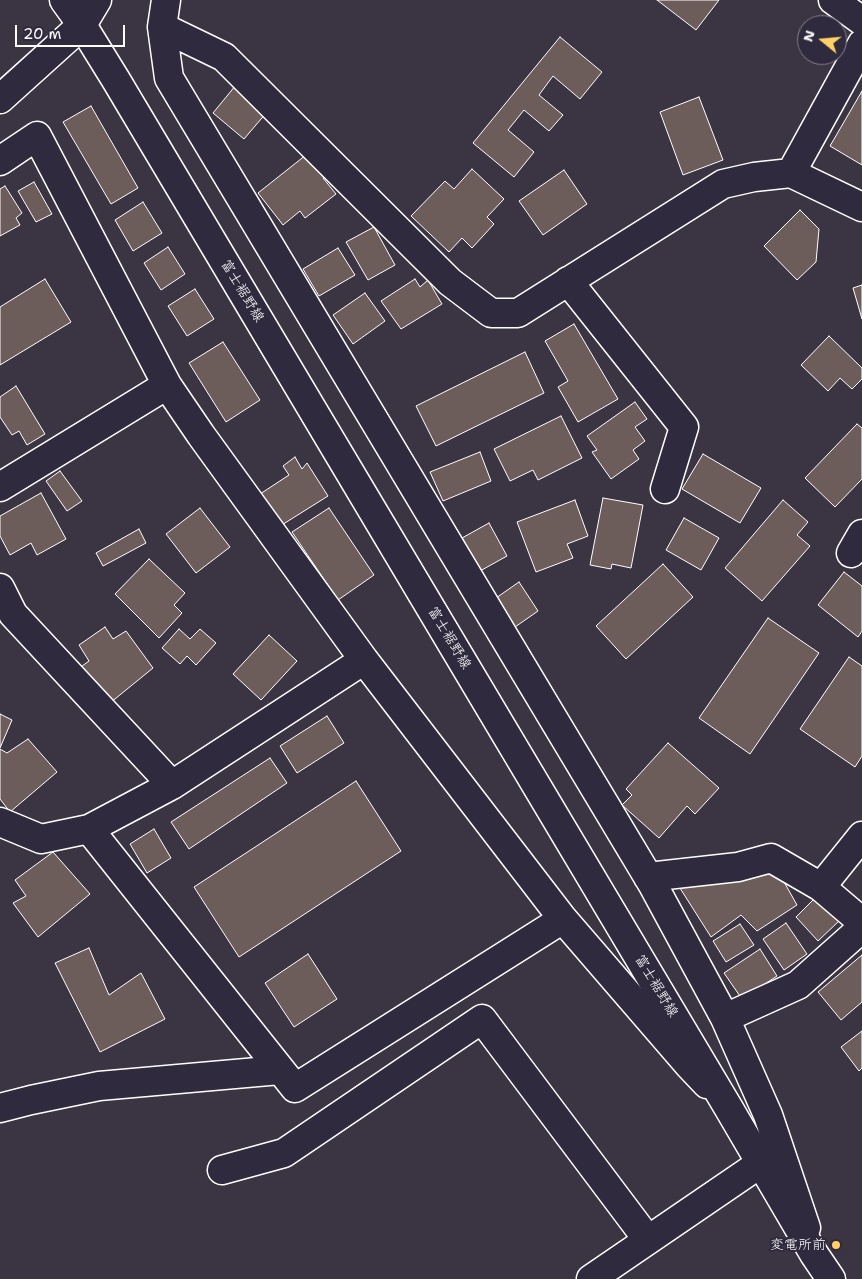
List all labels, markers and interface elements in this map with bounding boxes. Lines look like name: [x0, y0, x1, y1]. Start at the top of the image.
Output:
scale bar: [18, 15, 128, 47]
north arrow: [797, 15, 847, 65]
text: 20 m: [23, 24, 62, 44]
text: N: [798, 28, 819, 44]
street label: 富士裾野線: [217, 257, 267, 325]
street label: 富士裾野線: [424, 604, 474, 672]
street label: 富士裾野線: [631, 952, 681, 1020]
place label: 変電所前: [770, 1237, 826, 1253]
marker: 変電所前: [830, 1239, 842, 1251]

